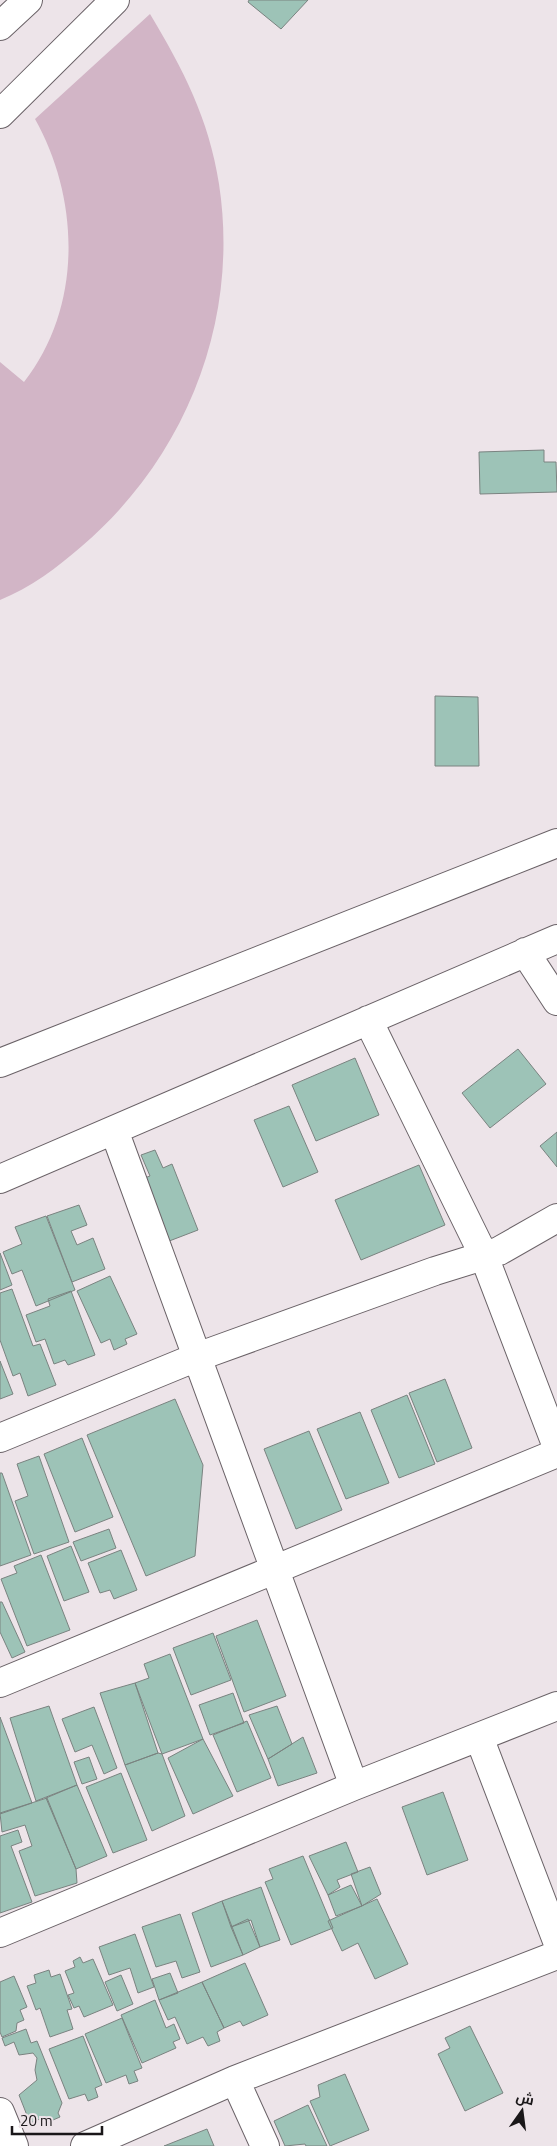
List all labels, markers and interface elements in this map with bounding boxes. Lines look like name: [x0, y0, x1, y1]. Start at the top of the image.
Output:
north arrow: [497, 2086, 547, 2136]
text: ش: [514, 2086, 537, 2110]
scale bar: [12, 2104, 102, 2136]
text: 20 m: [20, 2109, 53, 2132]

